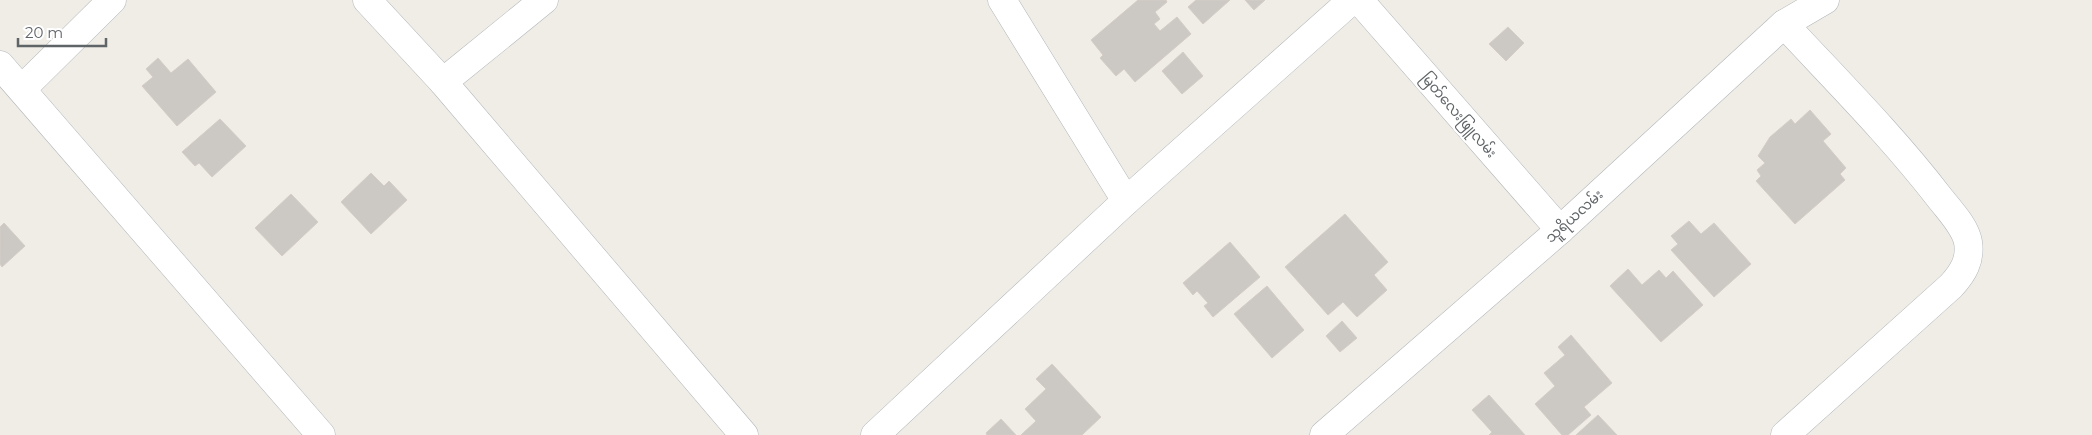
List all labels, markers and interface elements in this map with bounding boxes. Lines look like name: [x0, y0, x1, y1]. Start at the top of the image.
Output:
scale bar: [18, 15, 105, 47]
text: 20 m: [25, 23, 63, 42]
street label: မြတ်လေးဖြူလမ်း: [1415, 68, 1502, 163]
street label: သူရိယလမ်း: [1541, 185, 1609, 249]

